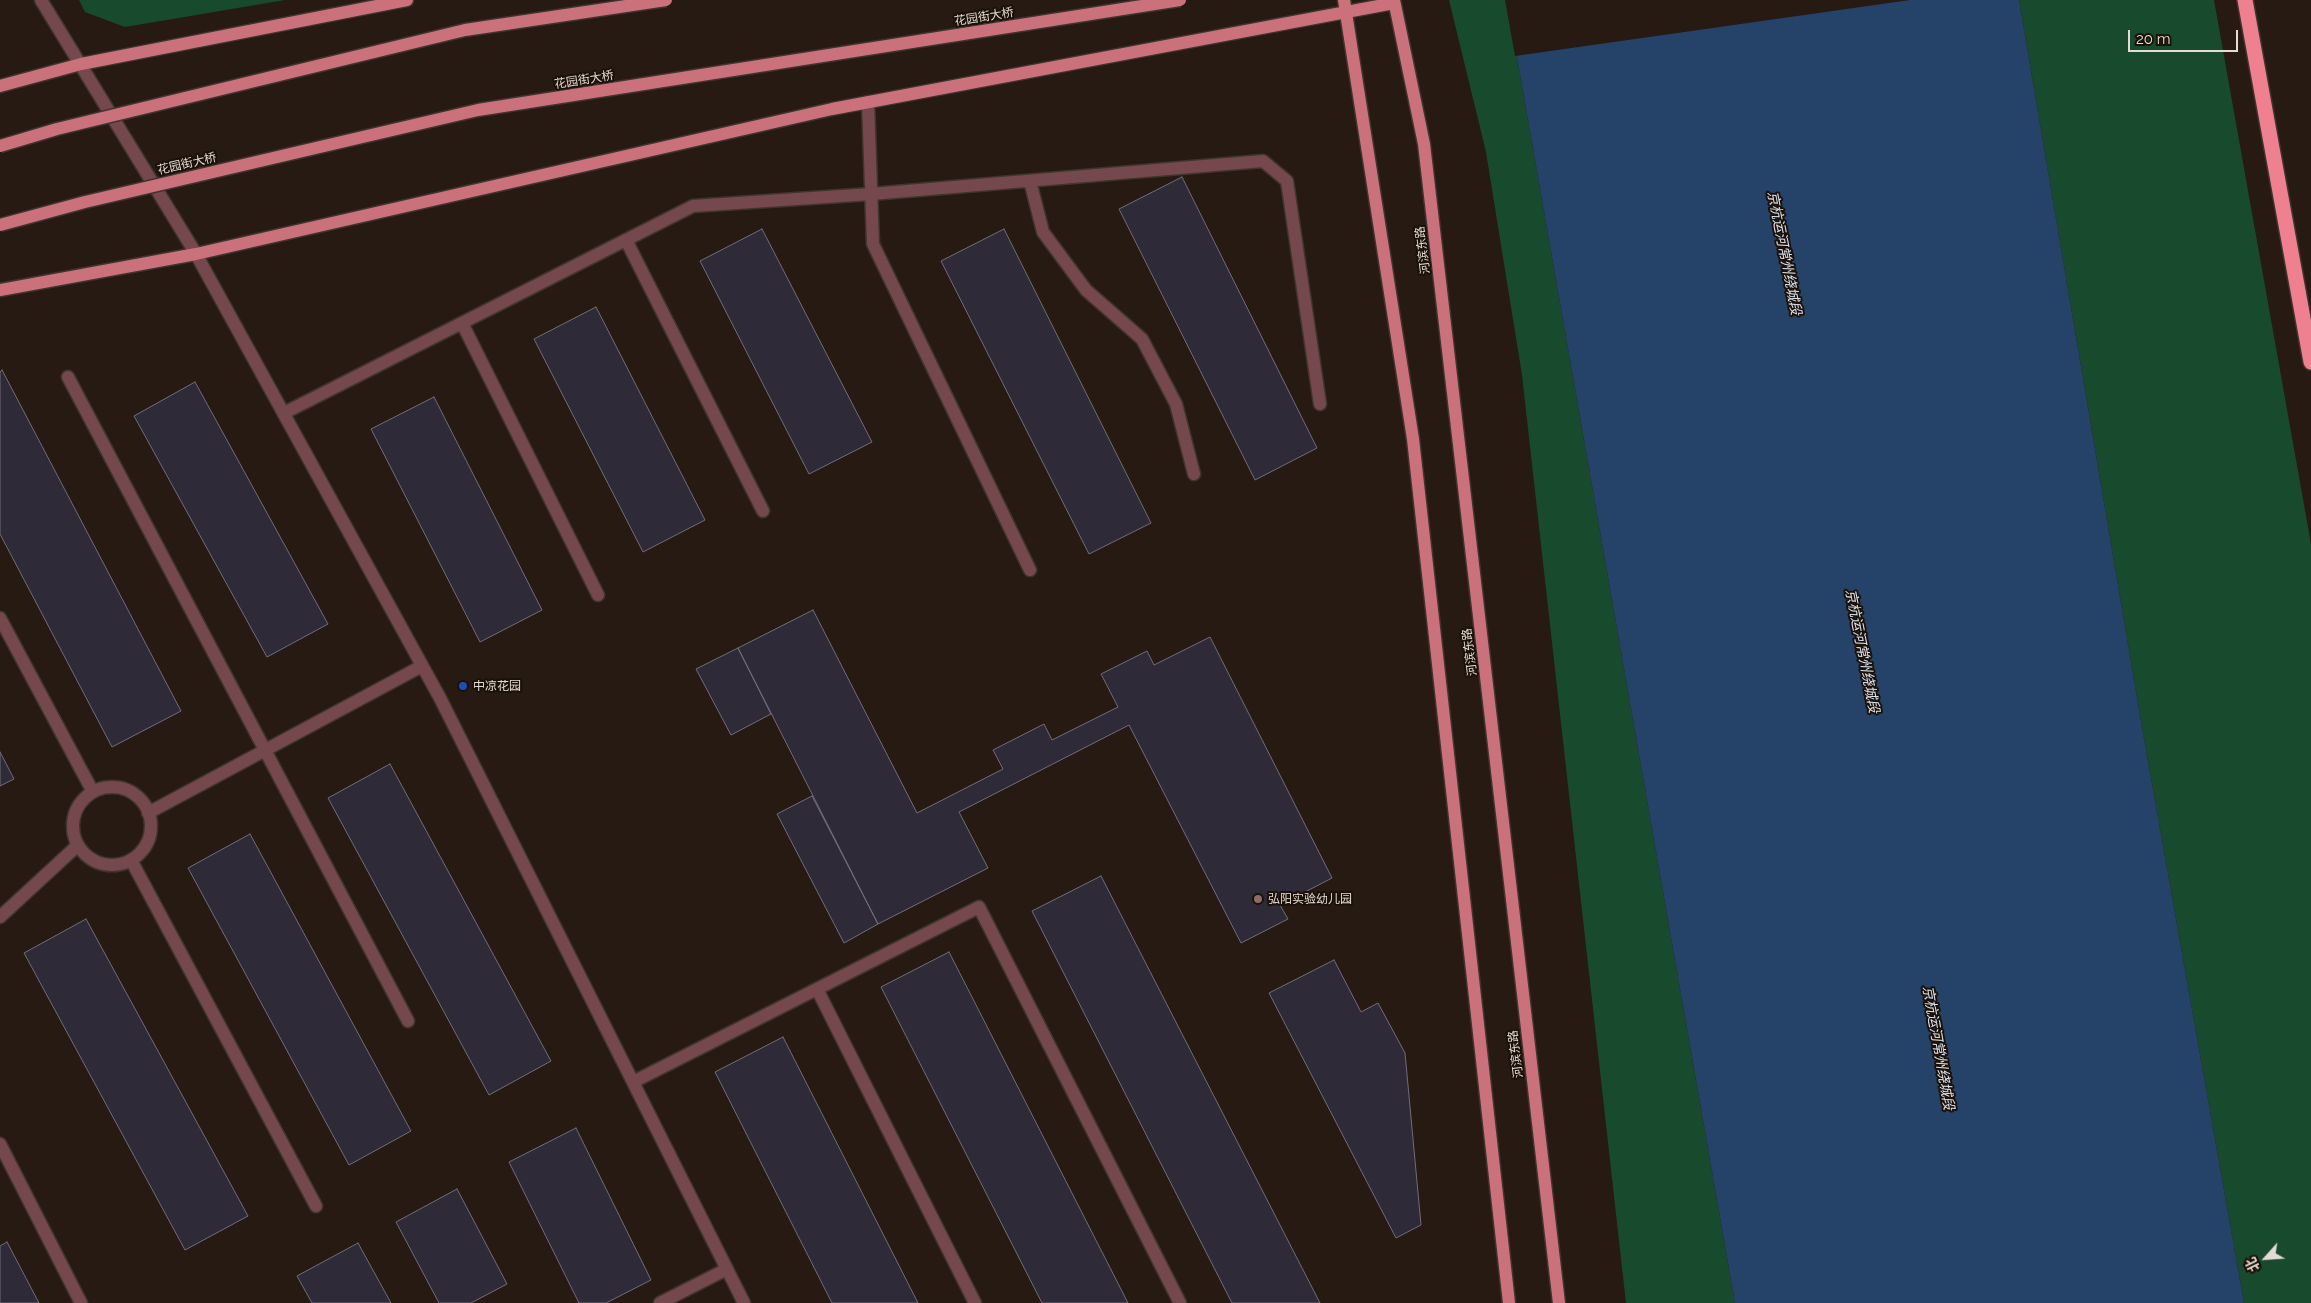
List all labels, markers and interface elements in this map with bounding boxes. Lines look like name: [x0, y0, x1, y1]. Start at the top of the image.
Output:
street label: 花园街大桥: [953, 5, 1015, 29]
scale bar: [2131, 20, 2241, 52]
text: 20 m: [2136, 30, 2171, 48]
street label: 花园街大桥: [553, 68, 615, 92]
street label: 花园街大桥: [156, 150, 218, 178]
water label: 京杭运河常州绕城段: [1764, 190, 1804, 316]
street label: 河滨东路: [1413, 225, 1433, 275]
water label: 京杭运河常州绕城段: [1842, 588, 1882, 714]
street label: 河滨东路: [1460, 627, 1480, 677]
place label: 中凉花园: [473, 679, 521, 693]
marker: 中凉花园: [457, 680, 469, 692]
place label: 弘阳实验幼儿园: [1268, 892, 1352, 906]
marker: 弘阳实验幼儿园: [1252, 893, 1264, 905]
water label: 京杭运河常州绕城段: [1919, 984, 1957, 1112]
street label: 河滨东路: [1506, 1029, 1526, 1079]
north arrow: [2241, 1233, 2291, 1283]
text: 北: [2242, 1255, 2263, 1274]

